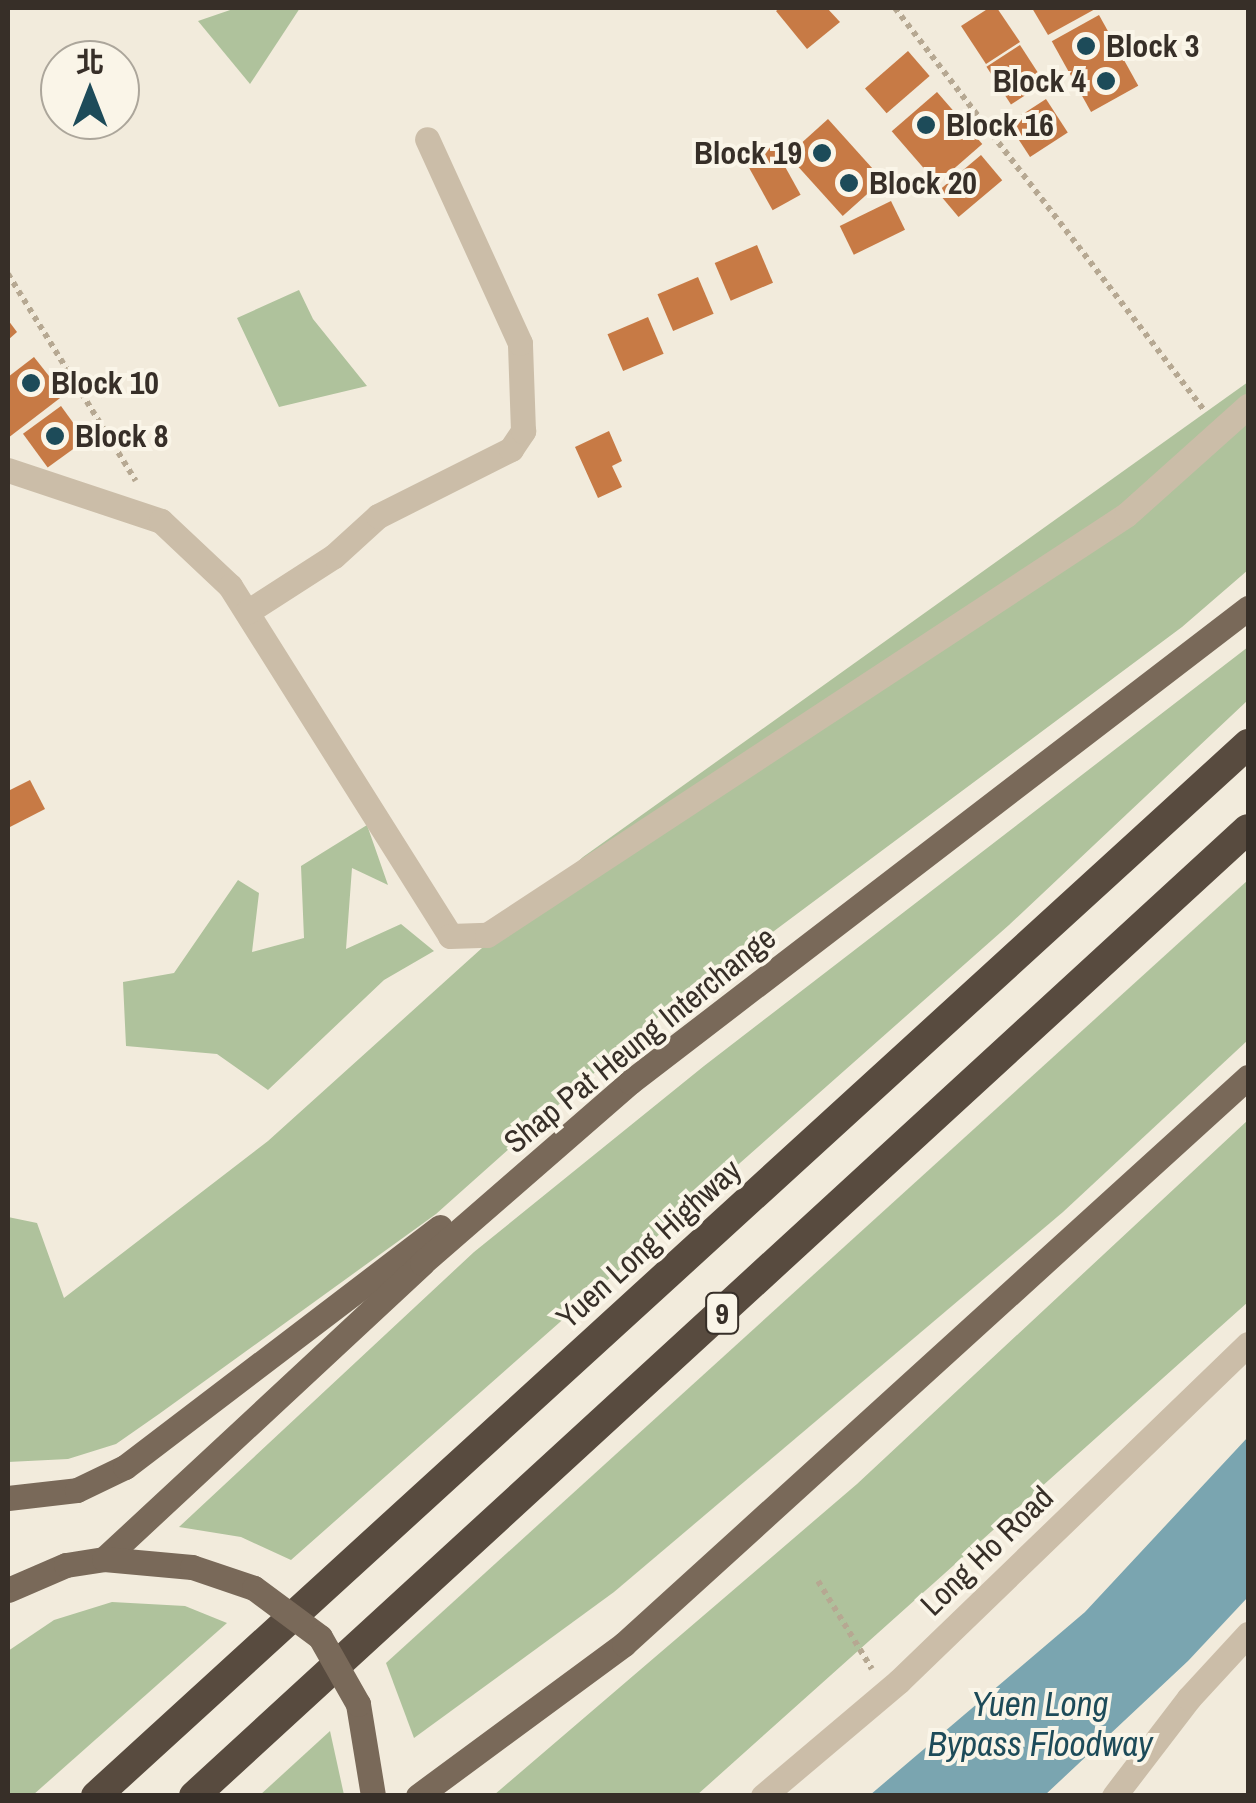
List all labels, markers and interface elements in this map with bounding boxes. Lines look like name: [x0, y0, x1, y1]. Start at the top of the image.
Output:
place label: Block 3: [1106, 27, 1199, 65]
marker: Block 3: [1075, 35, 1097, 57]
north arrow: [40, 40, 140, 140]
text: 北: [76, 43, 104, 81]
place label: Block 4: [993, 62, 1086, 100]
marker: Block 4: [1095, 70, 1117, 92]
place label: Block 16: [946, 106, 1054, 144]
marker: Block 16: [915, 114, 937, 136]
place label: Block 19: [694, 134, 802, 172]
marker: Block 19: [811, 142, 833, 164]
place label: Block 20: [869, 164, 977, 202]
marker: Block 20: [838, 172, 860, 194]
place label: Block 10: [51, 364, 159, 402]
marker: Block 10: [20, 372, 42, 394]
place label: Block 8: [75, 417, 168, 455]
marker: Block 8: [44, 425, 66, 447]
street label: Shap Pat Heung Interchange: [496, 919, 784, 1161]
street label: Yuen Long Highway: [549, 1151, 749, 1337]
road number: 9: [704, 1288, 740, 1338]
street label: Long Ho Road: [913, 1478, 1061, 1624]
water label: Yuen Long Bypass Floodway: [928, 1683, 1152, 1765]

